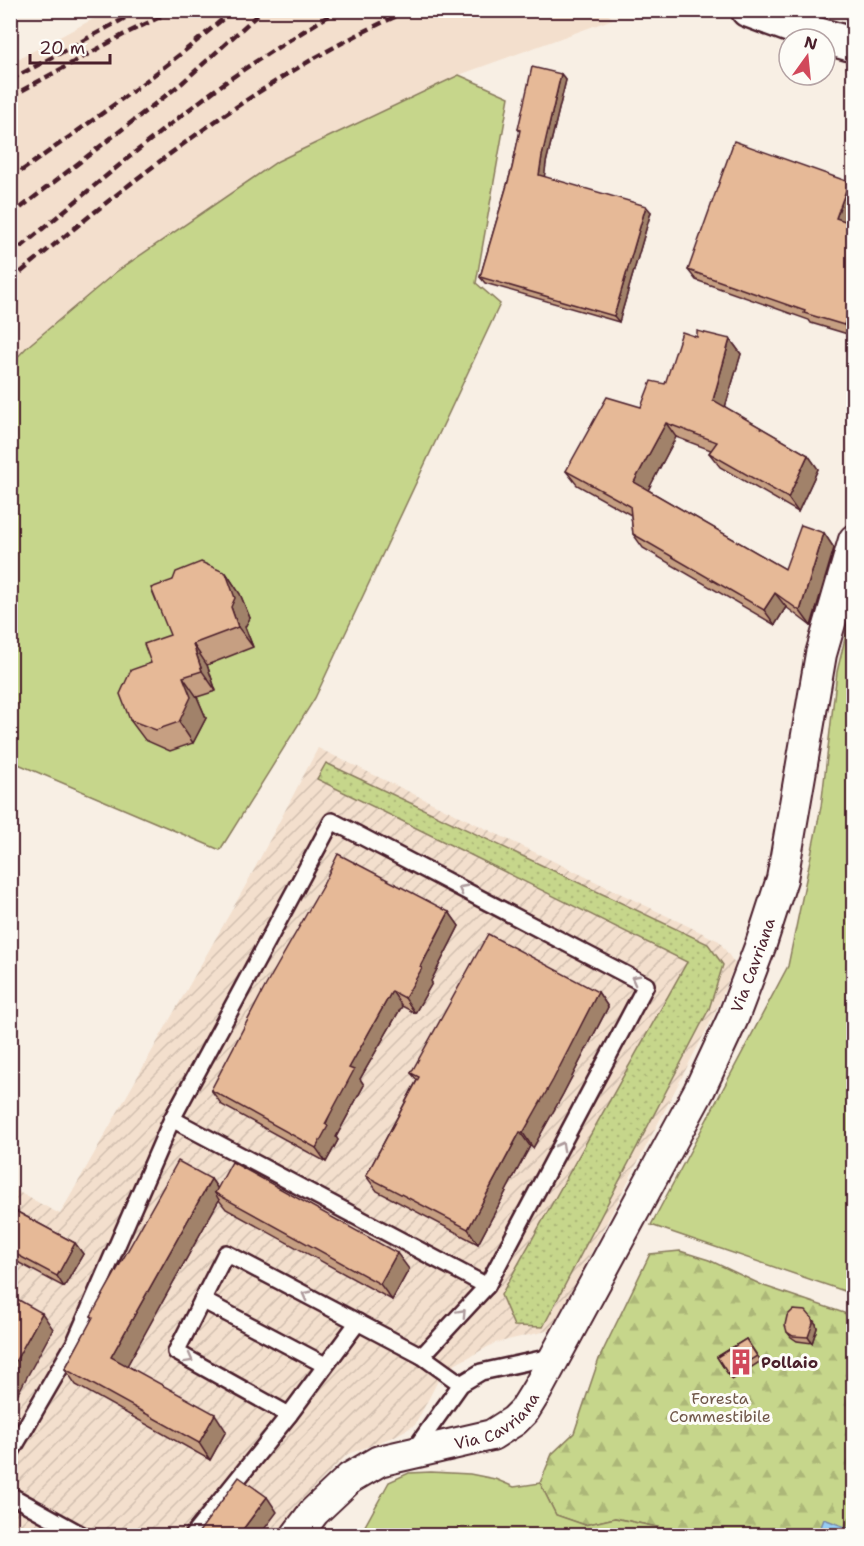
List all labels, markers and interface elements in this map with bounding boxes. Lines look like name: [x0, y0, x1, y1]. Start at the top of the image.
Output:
scale bar: [30, 27, 110, 65]
north arrow: [777, 27, 837, 87]
text: N: [802, 31, 820, 55]
text: 20 m: [39, 36, 85, 60]
one-way arrow: [458, 885, 468, 896]
street label: Via Cavriana: [726, 915, 780, 1015]
one-way arrow: [630, 975, 641, 986]
one-way arrow: [554, 1142, 565, 1153]
one-way arrow: [302, 1291, 312, 1302]
one-way arrow: [455, 1309, 466, 1320]
building icon: Pollaio: [726, 1347, 756, 1377]
one-way arrow: [183, 1352, 193, 1363]
place label: Pollaio: [761, 1352, 818, 1373]
street label: Via Cavriana: [452, 1388, 544, 1454]
park label: Foresta Commestibile: [669, 1388, 771, 1427]

